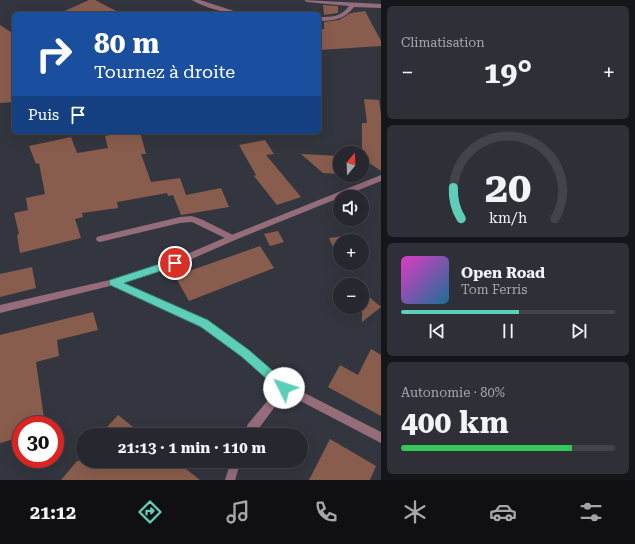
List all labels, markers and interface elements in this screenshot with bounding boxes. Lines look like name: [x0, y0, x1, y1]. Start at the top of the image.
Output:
text: 80 m: [94, 27, 159, 60]
icon: right: [28, 28, 80, 80]
text: Climatisation: [401, 35, 485, 50]
text: 19°: [484, 55, 532, 90]
text: −: [401, 60, 413, 85]
text: +: [603, 60, 615, 85]
text: Tournez à droite: [94, 61, 235, 82]
icon: arrive: [67, 104, 89, 126]
text: Puis: [28, 106, 59, 124]
north arrow: [333, 146, 369, 182]
map controls: [333, 146, 369, 314]
text: 20: [485, 163, 531, 212]
button: sound: [333, 190, 369, 226]
text: km/h: [489, 209, 527, 225]
button: +: [333, 234, 369, 270]
pin: [158, 246, 192, 280]
icon: arrive: [164, 252, 186, 274]
text: Open Road: [461, 264, 545, 282]
button: −: [333, 278, 369, 314]
text: Tom Ferris: [461, 282, 527, 297]
icon: previous: [426, 320, 448, 342]
icon: pause: [497, 320, 519, 342]
icon: next: [568, 320, 590, 342]
position arrow: [263, 367, 305, 409]
text: Autonomie · 80%: [401, 385, 505, 400]
text: 400 km: [401, 405, 509, 440]
speed limit sign: 30: [12, 416, 64, 468]
text: 21:13 · 1 min · 110 m: [118, 439, 266, 457]
icon: directions: [136, 498, 164, 526]
icon: music: [224, 498, 252, 526]
icon: phone: [312, 498, 340, 526]
icon: climate: [401, 498, 429, 526]
icon: car: [489, 498, 517, 526]
icon: filters: [577, 498, 605, 526]
text: 21:12: [30, 502, 76, 523]

